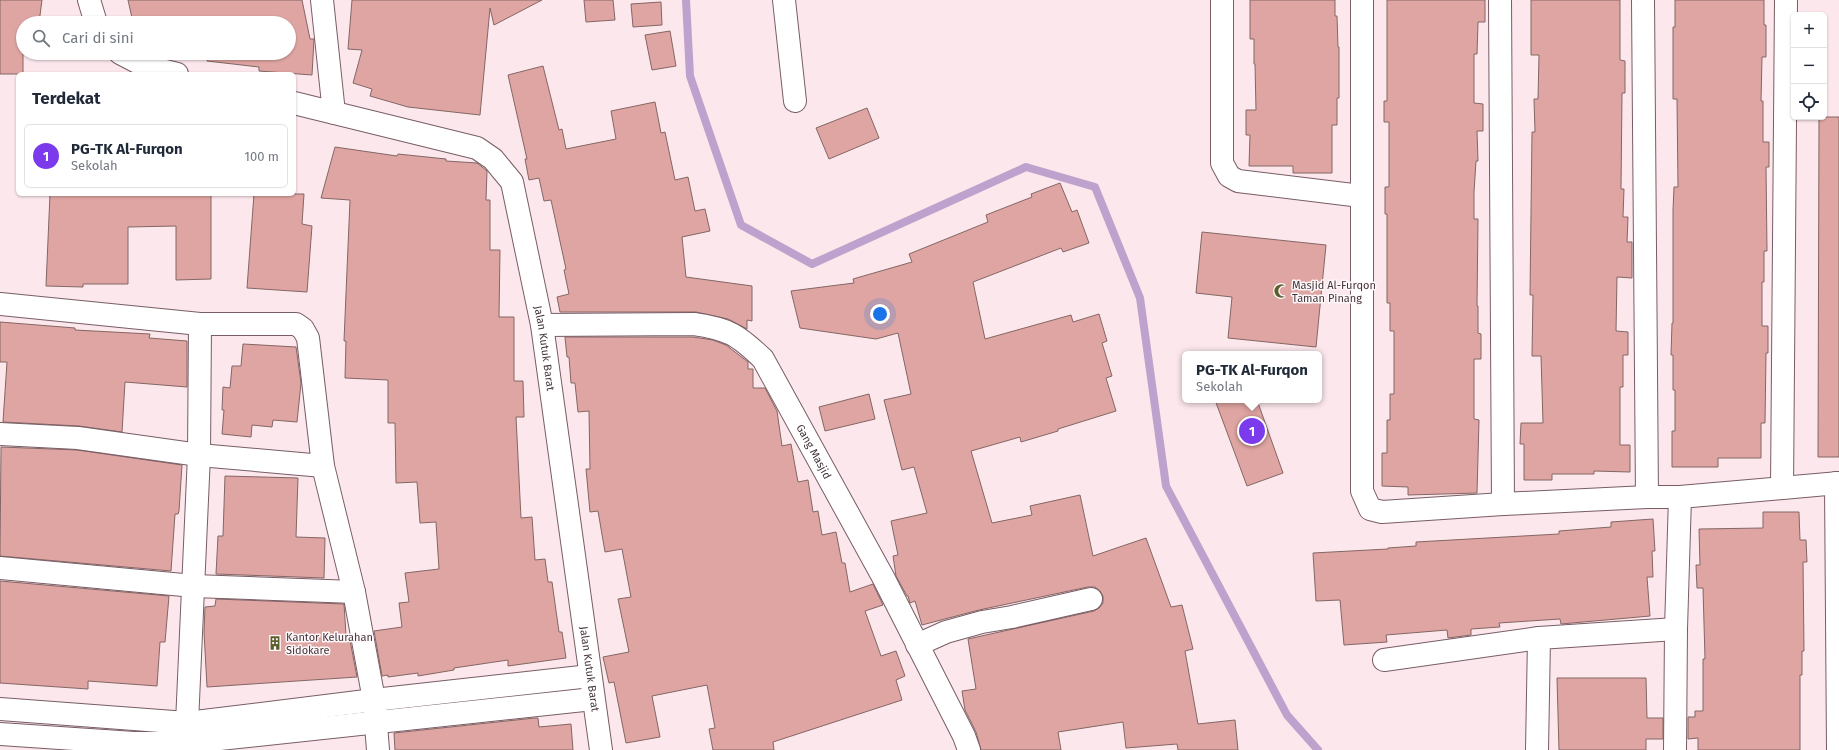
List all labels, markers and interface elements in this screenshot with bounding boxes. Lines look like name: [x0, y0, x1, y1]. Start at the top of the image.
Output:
map controls: [1791, 12, 1827, 120]
button: +: [1791, 12, 1827, 48]
search box: [16, 16, 296, 60]
icon: search: [30, 27, 52, 49]
text: Cari di sini: [62, 29, 134, 47]
button: −: [1791, 48, 1827, 84]
button: locate: [1791, 84, 1827, 120]
text: Terdekat: [32, 88, 101, 109]
text: PG-TK Al-Furqon: [71, 140, 183, 158]
text: 1: [43, 149, 49, 164]
text: 100 m: [244, 149, 279, 164]
text: Sekolah: [71, 158, 118, 173]
place label: Masjid Al-Furqon Taman Pinang: [1292, 279, 1376, 305]
mosque icon: Masjid Al-Furqon Taman Pinang: [1273, 283, 1289, 299]
street label: Jalan Kutuk Barat: [532, 304, 558, 391]
your location: [870, 304, 890, 324]
popup: [1182, 351, 1322, 403]
text: PG-TK Al-Furqon: [1196, 361, 1308, 379]
text: Sekolah: [1196, 379, 1243, 394]
pin: 1: [1239, 416, 1265, 446]
street label: Gang Masjid: [794, 422, 834, 481]
street label: Jalan Kutuk Barat: [577, 625, 602, 712]
place label: Kantor Kelurahan Sidokare: [286, 631, 373, 657]
building icon: Kantor Kelurahan Sidokare: [267, 635, 283, 651]

